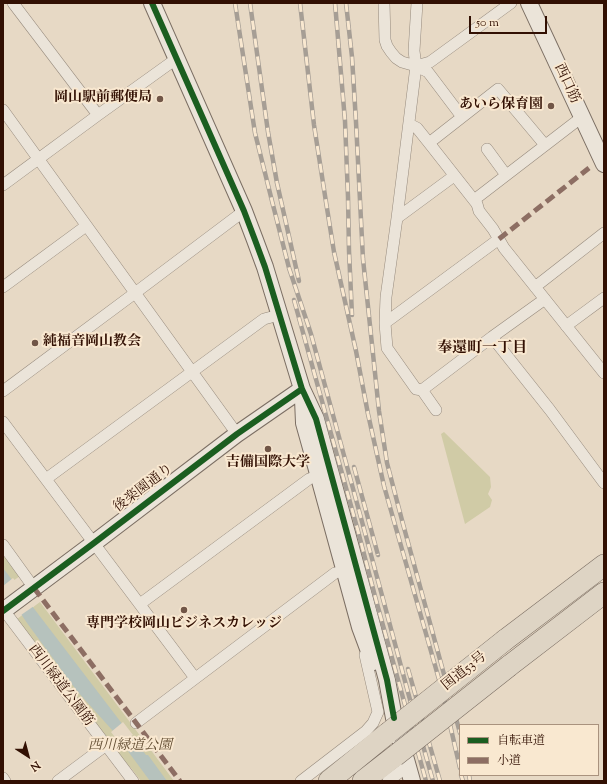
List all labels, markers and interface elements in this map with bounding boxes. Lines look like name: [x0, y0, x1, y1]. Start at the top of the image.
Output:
scale bar: [471, 8, 549, 34]
text: 50 m: [476, 14, 499, 32]
street label: 西口筋: [550, 61, 582, 107]
place label: 岡山駅前郵便局: [54, 91, 152, 107]
marker: 岡山駅前郵便局: [155, 94, 165, 104]
place label: あいら保育園: [459, 98, 543, 114]
marker: あいら保育園: [546, 101, 556, 111]
place label: 純福音岡山教会: [43, 335, 141, 351]
marker: 純福音岡山教会: [30, 338, 40, 348]
district label: 奉還町一丁目: [437, 340, 527, 358]
marker: 吉備国際大学: [263, 444, 273, 454]
place label: 吉備国際大学: [226, 456, 310, 472]
street label: 後楽園通り: [111, 461, 177, 517]
marker: 専門学校岡山ビジネスカレッジ: [179, 605, 189, 615]
place label: 専門学校岡山ビジネスカレッジ: [86, 617, 282, 633]
street label: 西川緑道公園筋: [24, 642, 96, 730]
street label: 国道53号: [439, 649, 491, 695]
legend: [459, 724, 599, 776]
text: 自転車道: [497, 732, 545, 750]
north arrow: [8, 736, 48, 776]
park label: 西川緑道公園: [88, 739, 172, 755]
text: 小道: [497, 752, 521, 770]
text: N: [27, 757, 43, 775]

